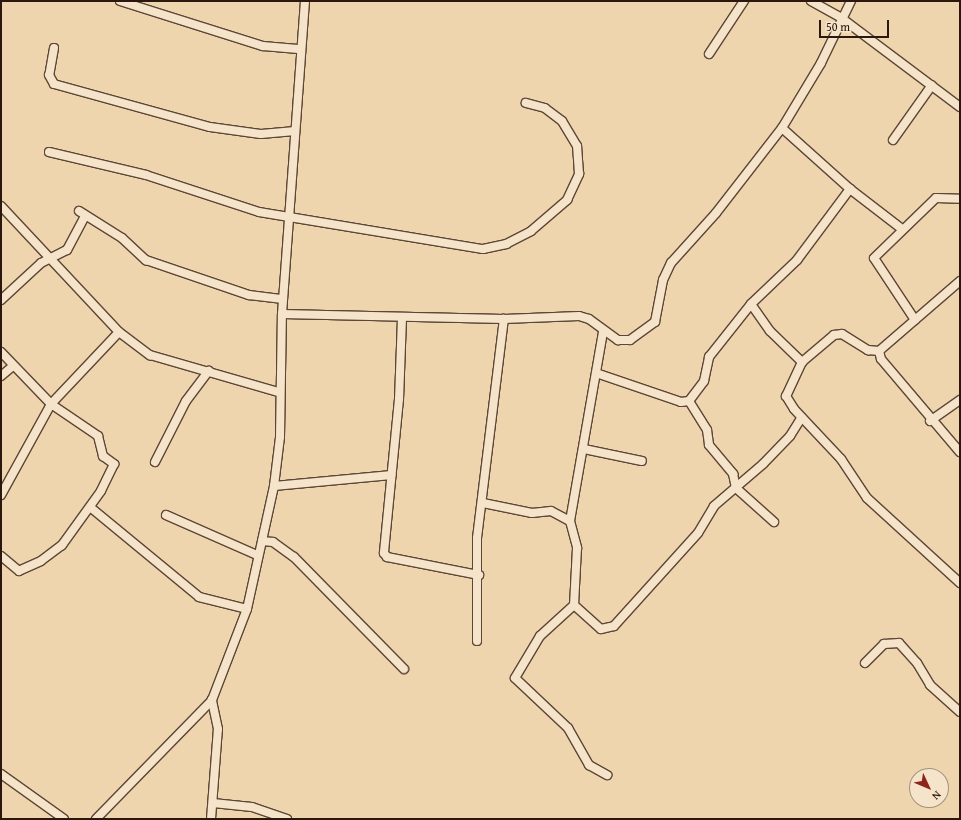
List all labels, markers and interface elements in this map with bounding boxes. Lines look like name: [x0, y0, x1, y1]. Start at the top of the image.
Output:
scale bar: [821, 12, 891, 38]
text: 50 m: [826, 18, 850, 35]
north arrow: [909, 768, 949, 808]
text: N: [929, 787, 945, 804]

